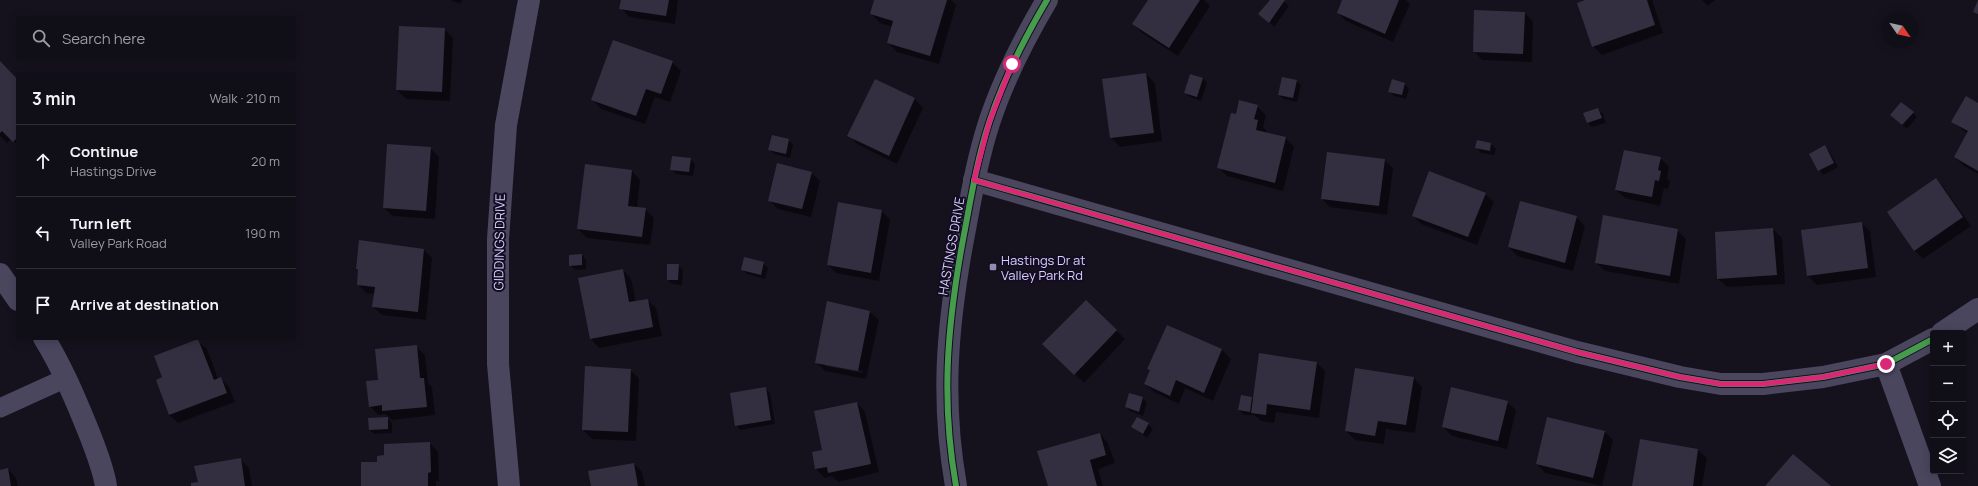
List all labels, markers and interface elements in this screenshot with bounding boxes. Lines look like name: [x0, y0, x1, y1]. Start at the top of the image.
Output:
north arrow: [1882, 12, 1918, 48]
search box: [16, 16, 296, 60]
icon: search: [30, 27, 52, 49]
text: Search here: [62, 28, 145, 49]
route start: [1003, 55, 1021, 73]
text: 3 min: [32, 87, 76, 110]
text: Walk · 210 m: [210, 89, 280, 107]
text: Continue: [70, 141, 138, 162]
icon: ahead: [32, 150, 54, 172]
text: 20 m: [251, 152, 280, 170]
text: Hastings Drive: [70, 162, 156, 180]
street label: GIDDINGS DRIVE: [489, 194, 509, 290]
street label: HASTINGS DRIVE: [933, 195, 969, 297]
text: Turn left: [70, 213, 132, 234]
icon: left: [32, 222, 54, 244]
text: 190 m: [245, 224, 280, 242]
text: Valley Park Road: [70, 234, 167, 252]
place label: Hastings Dr at Valley Park Rd: [1001, 251, 1085, 284]
marker: Hastings Dr at Valley Park Rd: [988, 262, 998, 272]
icon: arrive: [32, 294, 54, 316]
text: Arrive at destination: [70, 294, 219, 315]
map controls: [1930, 330, 1966, 474]
button: +: [1930, 330, 1966, 366]
route end: [1877, 355, 1895, 373]
button: −: [1930, 366, 1966, 402]
button: locate: [1930, 402, 1966, 438]
button: layers: [1930, 438, 1966, 474]

